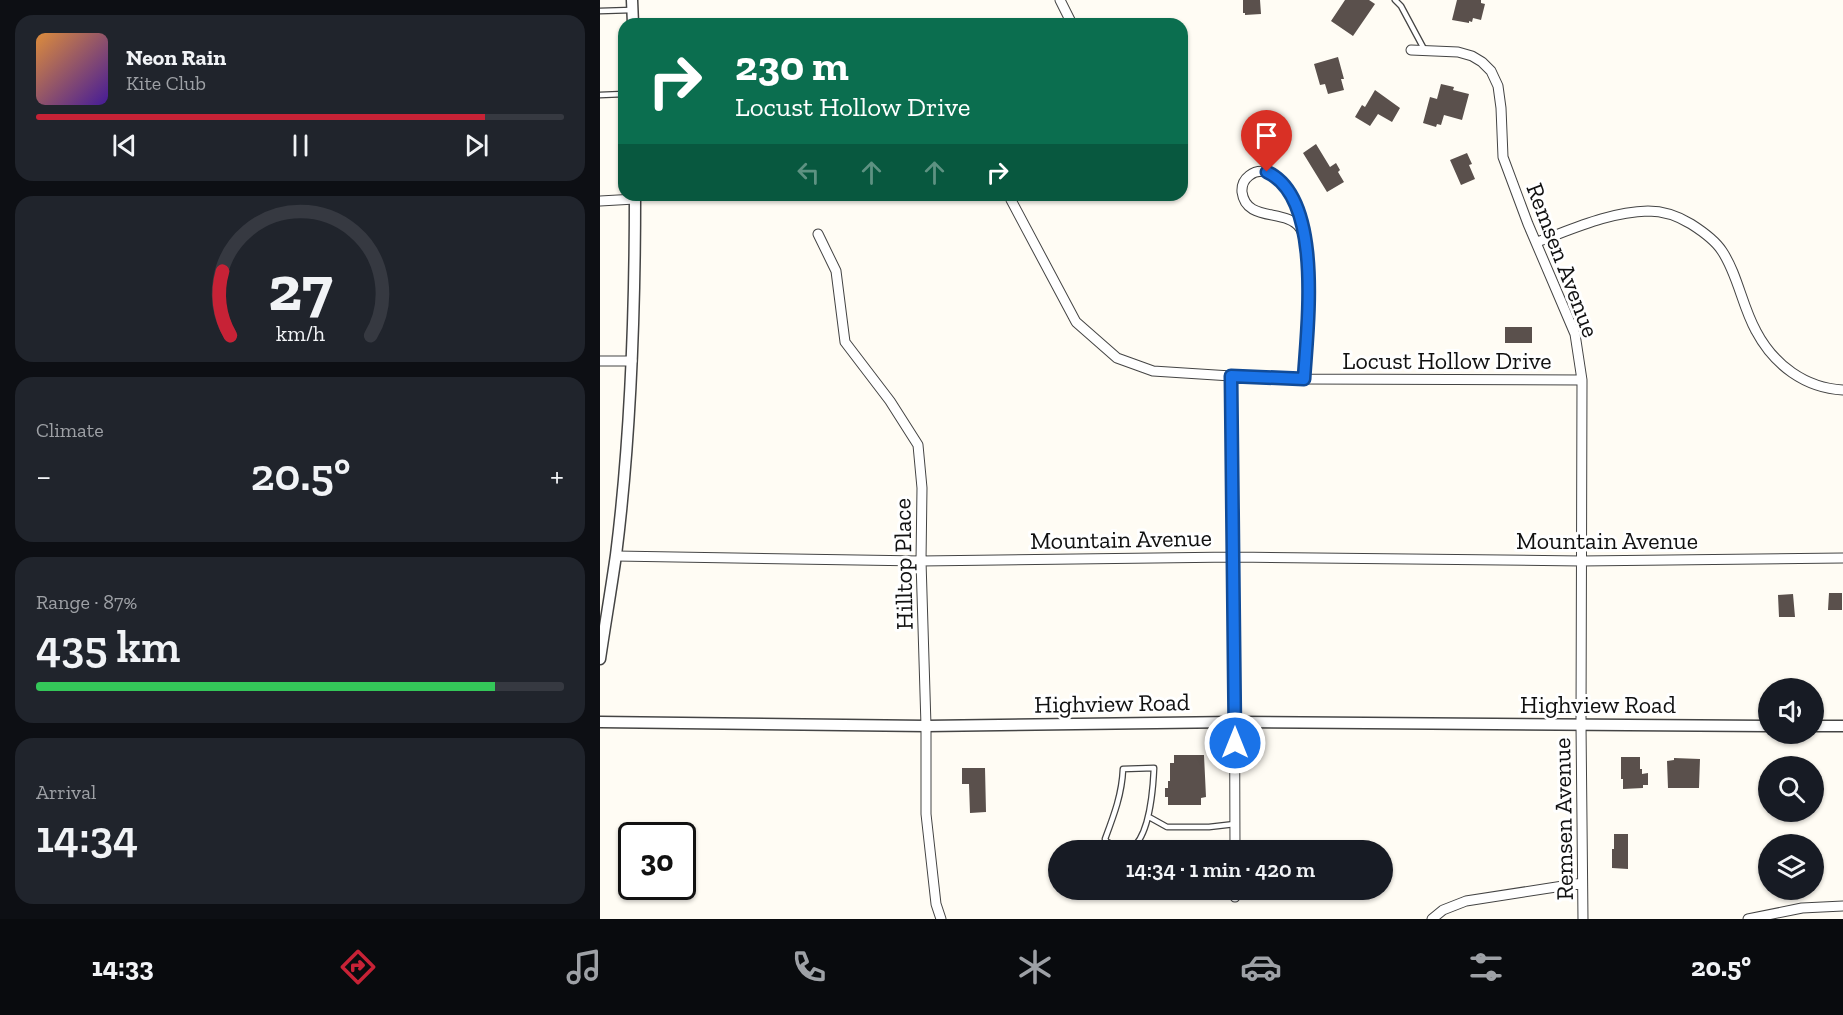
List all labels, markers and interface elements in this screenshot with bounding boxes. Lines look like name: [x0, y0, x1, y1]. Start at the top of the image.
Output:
text: 230 m: [735, 40, 849, 91]
icon: right: [636, 42, 714, 120]
text: Neon Rain: [126, 44, 226, 71]
text: Kite Club: [126, 71, 206, 95]
text: Locust Hollow Drive: [735, 91, 970, 123]
pin: [1241, 110, 1292, 172]
icon: arrive: [1250, 119, 1283, 152]
icon: previous: [108, 129, 141, 162]
icon: pause: [284, 129, 317, 162]
icon: next: [460, 129, 493, 162]
icon: left: [792, 156, 825, 189]
icon: ahead: [855, 156, 888, 189]
icon: ahead: [918, 156, 951, 189]
icon: right: [981, 156, 1014, 189]
street label: Remsen Avenue: [1520, 179, 1606, 341]
text: 27: [268, 251, 332, 326]
text: km/h: [276, 321, 324, 346]
street label: Locust Hollow Drive: [1342, 346, 1552, 375]
text: Climate: [36, 418, 104, 442]
text: 20.5°: [251, 448, 351, 502]
text: −: [36, 456, 51, 495]
text: +: [550, 456, 564, 495]
street label: Hilltop Place: [887, 498, 919, 630]
street label: Mountain Avenue: [1030, 523, 1212, 555]
street label: Mountain Avenue: [1516, 526, 1698, 555]
text: Range · 87%: [36, 590, 137, 614]
text: 435 km: [36, 620, 180, 674]
map controls: [1758, 678, 1824, 900]
button: sound: [1758, 678, 1824, 744]
street label: Highview Road: [1034, 687, 1190, 719]
street label: Highview Road: [1520, 690, 1676, 719]
position arrow: [1203, 711, 1267, 775]
street label: Remsen Avenue: [1547, 737, 1579, 901]
button: search: [1758, 756, 1824, 822]
text: Arrival: [36, 780, 96, 804]
text: 14:34: [36, 810, 138, 864]
speed limit sign: 30: [618, 822, 696, 900]
button: layers: [1758, 834, 1824, 900]
text: 14:34 · 1 min · 420 m: [1126, 856, 1315, 883]
icon: directions: [337, 946, 379, 988]
icon: music: [563, 946, 605, 988]
icon: phone: [788, 946, 830, 988]
icon: climate: [1014, 946, 1056, 988]
icon: car: [1240, 946, 1282, 988]
icon: filters: [1465, 946, 1507, 988]
text: 14:33: [92, 951, 154, 983]
text: 20.5°: [1691, 951, 1751, 983]

